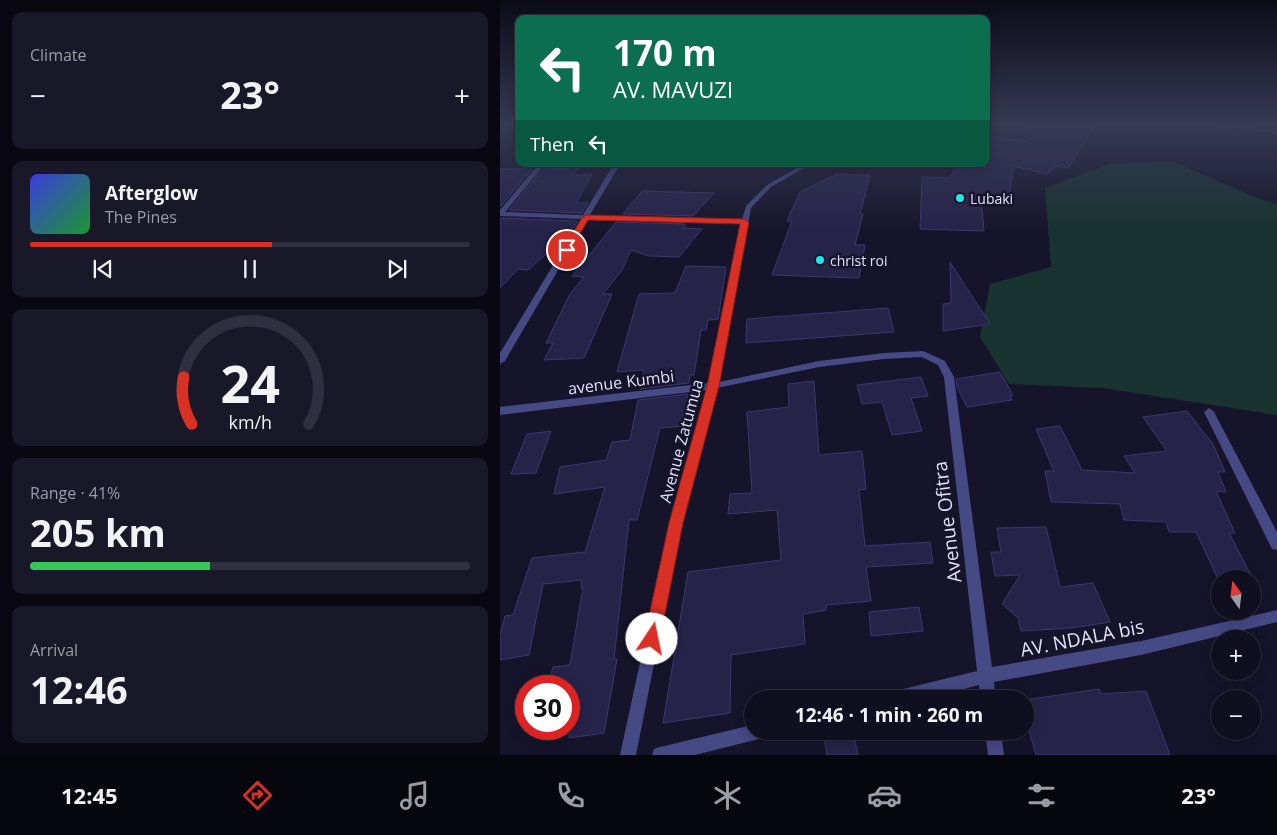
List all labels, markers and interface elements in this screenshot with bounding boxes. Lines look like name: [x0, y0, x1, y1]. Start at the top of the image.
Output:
text: 170 m: [613, 29, 717, 76]
icon: left: [530, 35, 595, 100]
text: Climate: [30, 44, 87, 66]
text: 23°: [220, 68, 280, 120]
text: AV. MAVUZI: [613, 74, 733, 104]
text: −: [30, 76, 46, 114]
text: +: [454, 76, 470, 114]
icon: left: [584, 130, 612, 158]
text: Then: [530, 131, 574, 157]
text: Afterglow: [105, 180, 198, 206]
place label: Lubaki: [970, 189, 1013, 208]
marker: Lubaki: [954, 192, 966, 204]
text: The Pines: [105, 206, 177, 228]
pin: [546, 229, 588, 271]
icon: arrive: [553, 236, 581, 264]
place label: christ roi: [830, 251, 888, 270]
marker: christ roi: [814, 254, 826, 266]
icon: previous: [89, 255, 117, 283]
icon: pause: [236, 255, 264, 283]
icon: next: [383, 255, 411, 283]
text: 24: [220, 347, 280, 418]
street label: avenue Kumbi: [567, 365, 675, 399]
street label: Avenue Zatumua: [654, 377, 708, 505]
text: km/h: [228, 410, 272, 434]
street label: Avenue Ofitra: [927, 460, 967, 584]
text: Range · 41%: [30, 482, 120, 504]
text: 205 km: [30, 506, 166, 558]
north arrow: [1211, 570, 1261, 620]
map controls: [1211, 570, 1261, 740]
position arrow: [625, 612, 677, 664]
street label: AV. NDALA bis: [1018, 613, 1146, 663]
button: +: [1211, 630, 1261, 680]
text: Arrival: [30, 639, 78, 661]
text: 12:46: [30, 663, 128, 715]
speed limit sign: 30: [515, 675, 580, 740]
button: −: [1211, 690, 1261, 740]
text: 12:46 · 1 min · 260 m: [795, 702, 983, 728]
icon: directions: [240, 778, 275, 813]
icon: music: [397, 778, 432, 813]
icon: phone: [553, 778, 588, 813]
icon: climate: [710, 778, 745, 813]
icon: car: [867, 778, 902, 813]
icon: filters: [1024, 778, 1059, 813]
text: 12:45: [61, 780, 118, 810]
text: 23°: [1181, 780, 1216, 810]

